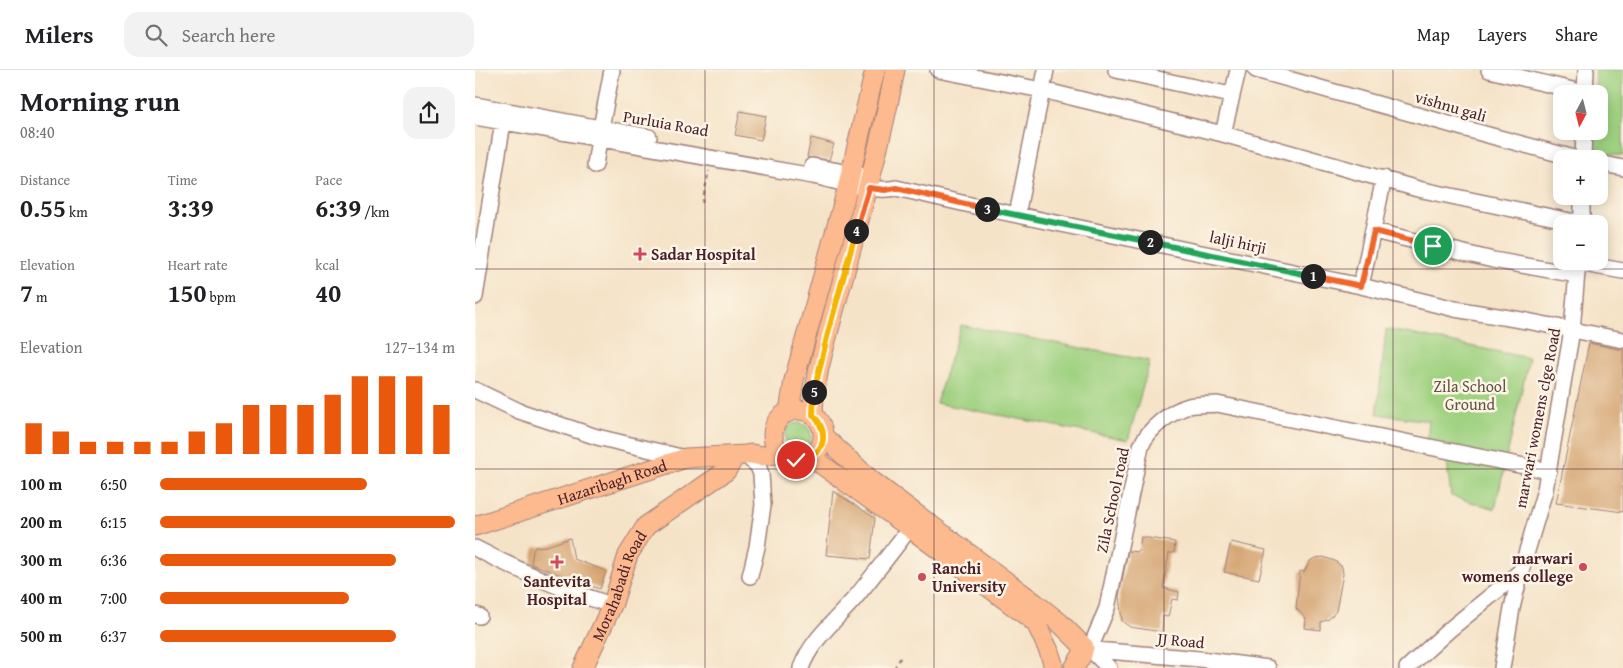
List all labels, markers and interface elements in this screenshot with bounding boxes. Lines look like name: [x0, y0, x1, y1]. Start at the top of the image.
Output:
search box: [124, 12, 474, 57]
text: Milers: [25, 17, 94, 52]
icon: search: [142, 21, 170, 49]
text: Search here: [182, 21, 275, 49]
text: Map: [1417, 21, 1450, 48]
text: Layers: [1478, 21, 1527, 48]
text: Share: [1555, 21, 1598, 48]
text: Morning run: [20, 80, 180, 121]
street label: vishnu gali: [1412, 84, 1490, 128]
north arrow: [1553, 85, 1607, 140]
map controls: [1553, 85, 1608, 270]
button: share: [403, 87, 455, 139]
street label: Purluia Road: [622, 104, 711, 142]
text: 08:40: [20, 120, 55, 144]
button: +: [1553, 150, 1608, 205]
text: Distance: [20, 170, 70, 190]
text: Time: [168, 170, 197, 190]
text: Pace: [315, 170, 342, 190]
text: 0.55: [20, 190, 66, 226]
text: 3:39: [168, 190, 214, 226]
text: 6:39: [315, 190, 361, 226]
pin: 3: [975, 196, 999, 222]
text: 3: [984, 199, 991, 219]
text: km: [66, 202, 88, 222]
text: /km: [361, 202, 390, 222]
button: −: [1553, 215, 1608, 270]
pin: 4: [843, 218, 869, 244]
text: 4: [853, 221, 860, 241]
street label: lalji hirji: [1207, 224, 1269, 260]
pin: [1412, 225, 1454, 267]
pin: 2: [1137, 230, 1163, 254]
text: 2: [1147, 232, 1154, 252]
icon: arrive: [1419, 232, 1447, 260]
place label: Sadar Hospital: [651, 242, 756, 266]
marker: Sadar Hospital: [633, 247, 647, 261]
text: Elevation: [20, 255, 75, 275]
text: Heart rate: [168, 255, 228, 275]
text: kcal: [315, 255, 339, 275]
pin: 1: [1301, 264, 1325, 288]
text: 1: [1310, 266, 1317, 286]
text: 7: [20, 275, 33, 311]
text: 150: [168, 275, 207, 311]
text: 40: [315, 275, 341, 311]
text: m: [33, 287, 47, 307]
text: bpm: [207, 287, 236, 307]
street label: marwari womens clge Road: [1508, 325, 1566, 510]
text: Elevation: [20, 335, 83, 359]
text: 127–134 m: [385, 335, 455, 359]
park label: Zila School Ground: [1433, 374, 1507, 416]
pin: 5: [801, 380, 827, 404]
text: 5: [811, 382, 818, 402]
pin: [775, 439, 817, 481]
street label: Zila School road: [1089, 445, 1135, 555]
icon: check: [782, 446, 810, 474]
street label: Hazaribagh Road: [554, 453, 670, 511]
text: 100 m: [20, 472, 62, 496]
text: 6:50: [100, 472, 127, 496]
text: 200 m: [20, 510, 62, 534]
text: 6:15: [100, 510, 127, 534]
street label: Morahabadi Road: [585, 525, 653, 645]
place label: marwari womens college: [1462, 546, 1573, 588]
text: 300 m: [20, 548, 62, 572]
text: 6:36: [100, 548, 127, 572]
marker: Santevita Hospital: [550, 555, 564, 569]
place label: Ranchi University: [932, 556, 1007, 598]
marker: marwari womens college: [1577, 561, 1589, 573]
place label: Santevita Hospital: [523, 569, 591, 611]
marker: Ranchi University: [916, 571, 928, 583]
text: 400 m: [20, 586, 62, 610]
text: 7:00: [100, 586, 127, 610]
text: 500 m: [20, 624, 62, 648]
text: 6:37: [100, 624, 127, 648]
street label: JJ Road: [1154, 625, 1206, 654]

